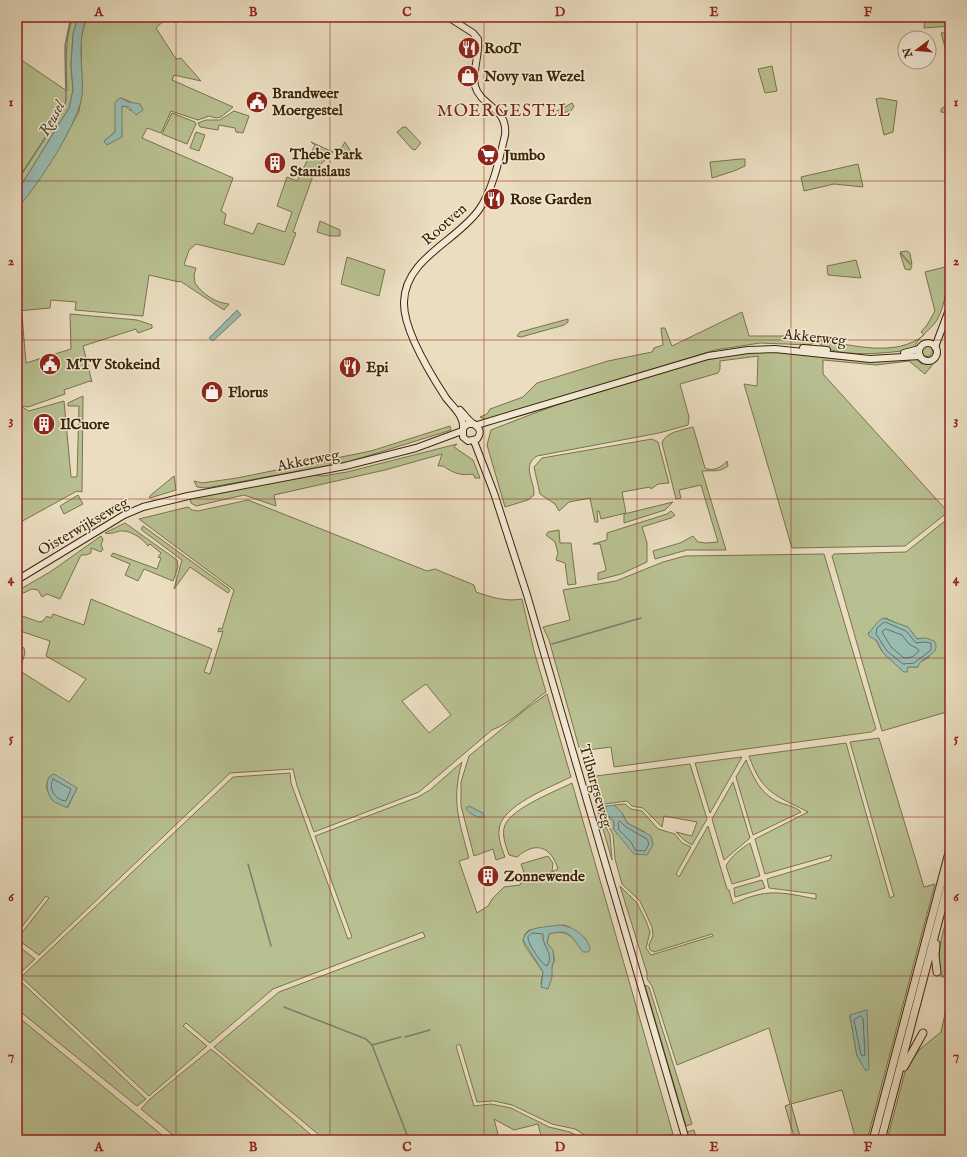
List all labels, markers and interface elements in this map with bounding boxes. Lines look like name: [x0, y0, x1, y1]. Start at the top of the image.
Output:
text: A: [94, 4, 105, 21]
text: B: [249, 4, 258, 21]
text: C: [402, 4, 412, 21]
text: D: [555, 4, 566, 21]
text: E: [709, 4, 719, 21]
text: F: [864, 4, 873, 21]
north arrow: [897, 30, 937, 70]
restaurant icon: RooT: [456, 35, 482, 61]
place label: RooT: [484, 39, 522, 58]
text: N: [900, 46, 917, 60]
shop icon: Novy van Wezel: [455, 63, 481, 89]
place label: Novy van Wezel: [483, 67, 585, 86]
place label: Brandweer Moergestel: [272, 84, 344, 120]
public building icon: Brandweer Moergestel: [244, 89, 270, 115]
text: 1: [9, 94, 14, 111]
text: 1: [954, 94, 959, 111]
water label: Reusel: [35, 97, 71, 140]
district label: MOERGESTEL: [437, 101, 571, 122]
supermarket icon: Jumbo: [475, 142, 501, 168]
place label: Thebe Park Stanislaus: [289, 145, 363, 181]
place label: Jumbo: [502, 146, 545, 165]
building icon: Thebe Park Stanislaus: [262, 150, 288, 176]
restaurant icon: Rose Garden: [481, 186, 507, 212]
place label: Rose Garden: [510, 190, 592, 209]
street label: Rootven: [418, 199, 471, 250]
text: 2: [8, 253, 14, 270]
text: 2: [953, 253, 959, 270]
street label: Akkerweg: [781, 325, 848, 350]
public building icon: MTV Stokeind: [37, 351, 63, 377]
restaurant icon: Epi: [337, 354, 363, 380]
place label: MTV Stokeind: [66, 355, 161, 374]
place label: Epi: [366, 358, 388, 377]
shop icon: Florus: [199, 379, 225, 405]
place label: Florus: [228, 383, 269, 402]
building icon: IlCuore: [31, 411, 57, 437]
text: 3: [9, 412, 14, 429]
text: 3: [954, 412, 959, 429]
place label: IlCuore: [60, 415, 110, 434]
street label: Akkerweg: [274, 445, 342, 476]
street label: Oisterwijkseweg: [34, 492, 133, 560]
text: 4: [8, 571, 15, 588]
text: 4: [953, 571, 960, 588]
text: 5: [9, 730, 14, 747]
text: 5: [954, 730, 959, 747]
street label: Tilburgseweg: [575, 742, 617, 831]
building icon: Zonnewende: [475, 863, 501, 889]
place label: Zonnewende: [504, 867, 585, 886]
text: 6: [8, 889, 14, 906]
text: 6: [953, 889, 959, 906]
text: 7: [8, 1048, 14, 1065]
text: 7: [953, 1048, 959, 1065]
text: A: [94, 1139, 105, 1156]
text: B: [249, 1139, 258, 1156]
text: C: [402, 1139, 412, 1156]
text: D: [555, 1139, 566, 1156]
text: E: [709, 1139, 719, 1156]
text: F: [864, 1139, 873, 1156]

